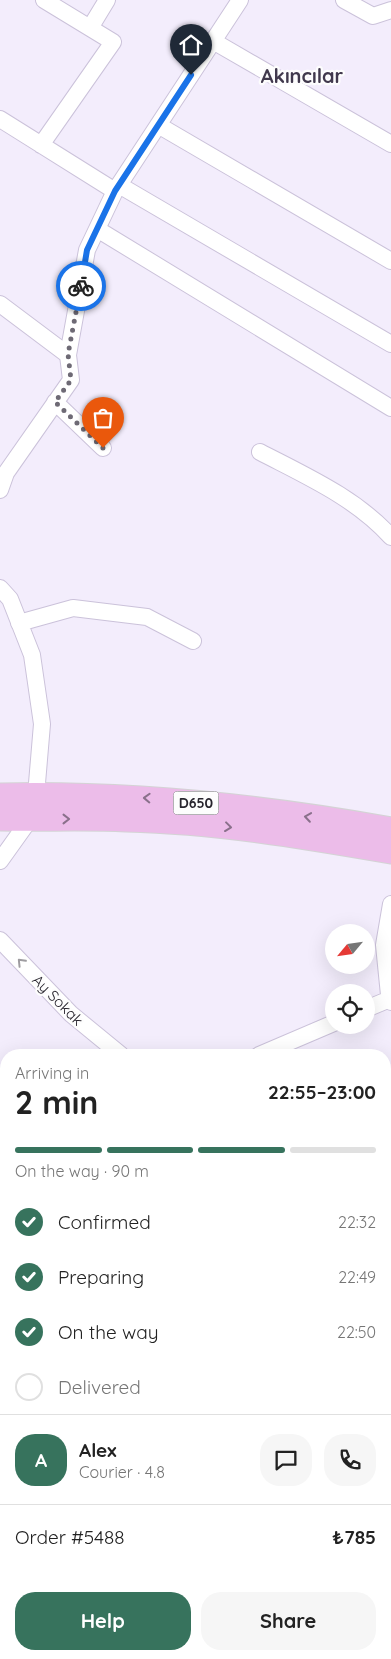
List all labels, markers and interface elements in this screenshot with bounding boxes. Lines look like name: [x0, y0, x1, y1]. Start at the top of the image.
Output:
pin: [170, 24, 212, 75]
icon: home: [177, 31, 205, 59]
district label: Akıncılar: [261, 63, 344, 88]
courier: [56, 261, 106, 311]
icon: bike: [67, 272, 95, 300]
pin: [82, 397, 124, 448]
icon: bag: [89, 404, 117, 432]
road number: D650: [174, 791, 218, 814]
one-way arrow: [143, 793, 151, 804]
one-way arrow: [304, 812, 312, 823]
one-way arrow: [62, 814, 70, 824]
one-way arrow: [225, 821, 233, 832]
north arrow: [325, 924, 375, 974]
map controls: [325, 924, 375, 1034]
one-way arrow: [18, 959, 27, 968]
street label: Ay Sokak: [28, 970, 88, 1030]
button: locate: [325, 984, 375, 1034]
text: Arriving in: [15, 1063, 89, 1083]
text: 22:55–23:00: [268, 1080, 376, 1104]
text: 2 min: [15, 1082, 98, 1122]
text: On the way · 90 m: [15, 1161, 149, 1181]
icon: check: [15, 1208, 43, 1236]
text: Confirmed: [58, 1210, 151, 1234]
text: 22:32: [338, 1212, 376, 1232]
icon: check: [15, 1263, 43, 1291]
text: Preparing: [58, 1265, 144, 1289]
text: 22:49: [338, 1267, 376, 1287]
icon: check: [15, 1318, 43, 1346]
text: On the way: [58, 1320, 159, 1344]
text: 22:50: [337, 1322, 376, 1342]
text: Delivered: [58, 1375, 141, 1399]
button: chat: [260, 1434, 312, 1486]
button: phone: [324, 1434, 376, 1486]
text: Alex: [79, 1438, 117, 1462]
text: A: [35, 1448, 47, 1472]
text: Courier · 4.8: [79, 1462, 165, 1482]
text: Order #5488: [15, 1525, 125, 1549]
text: ₺785: [332, 1525, 376, 1549]
button: Help: [15, 1592, 191, 1650]
button: Share: [201, 1592, 376, 1650]

